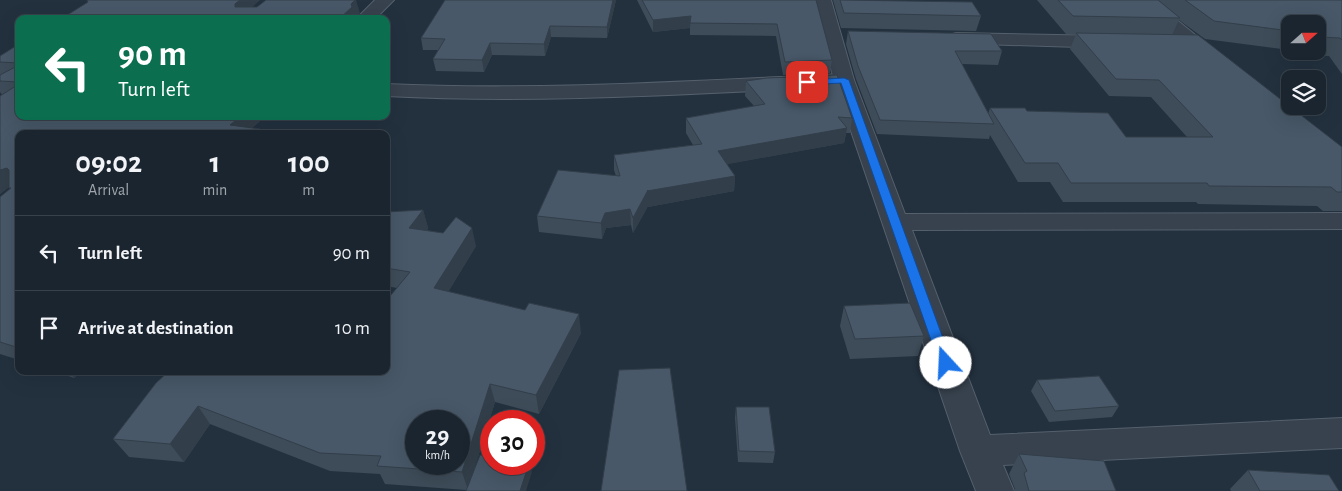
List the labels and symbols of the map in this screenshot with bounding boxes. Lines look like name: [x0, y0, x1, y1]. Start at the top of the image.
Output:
north arrow: [1281, 15, 1326, 60]
pin: [786, 61, 828, 103]
position arrow: [919, 336, 971, 388]
speed limit sign: 30: [480, 410, 545, 475]

